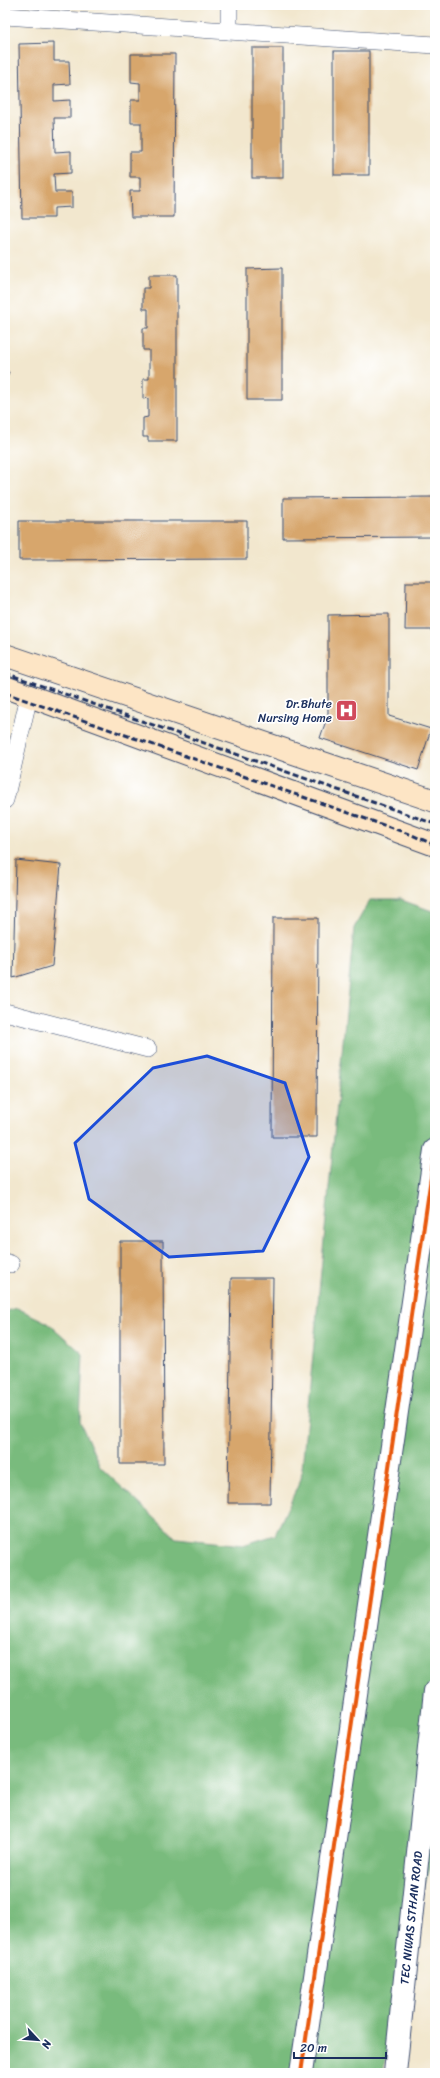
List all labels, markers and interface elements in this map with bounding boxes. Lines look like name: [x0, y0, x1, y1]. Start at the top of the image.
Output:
place label: Dr.Bhute Nursing Home: [258, 693, 332, 729]
hospital icon: Dr.Bhute Nursing Home: [334, 698, 360, 724]
street label: TEC NIWAS STHAN ROAD: [393, 1849, 429, 1986]
north arrow: [18, 2020, 58, 2060]
scale bar: [294, 2034, 386, 2060]
text: N: [36, 2036, 57, 2052]
text: 20 m: [300, 2037, 327, 2059]

